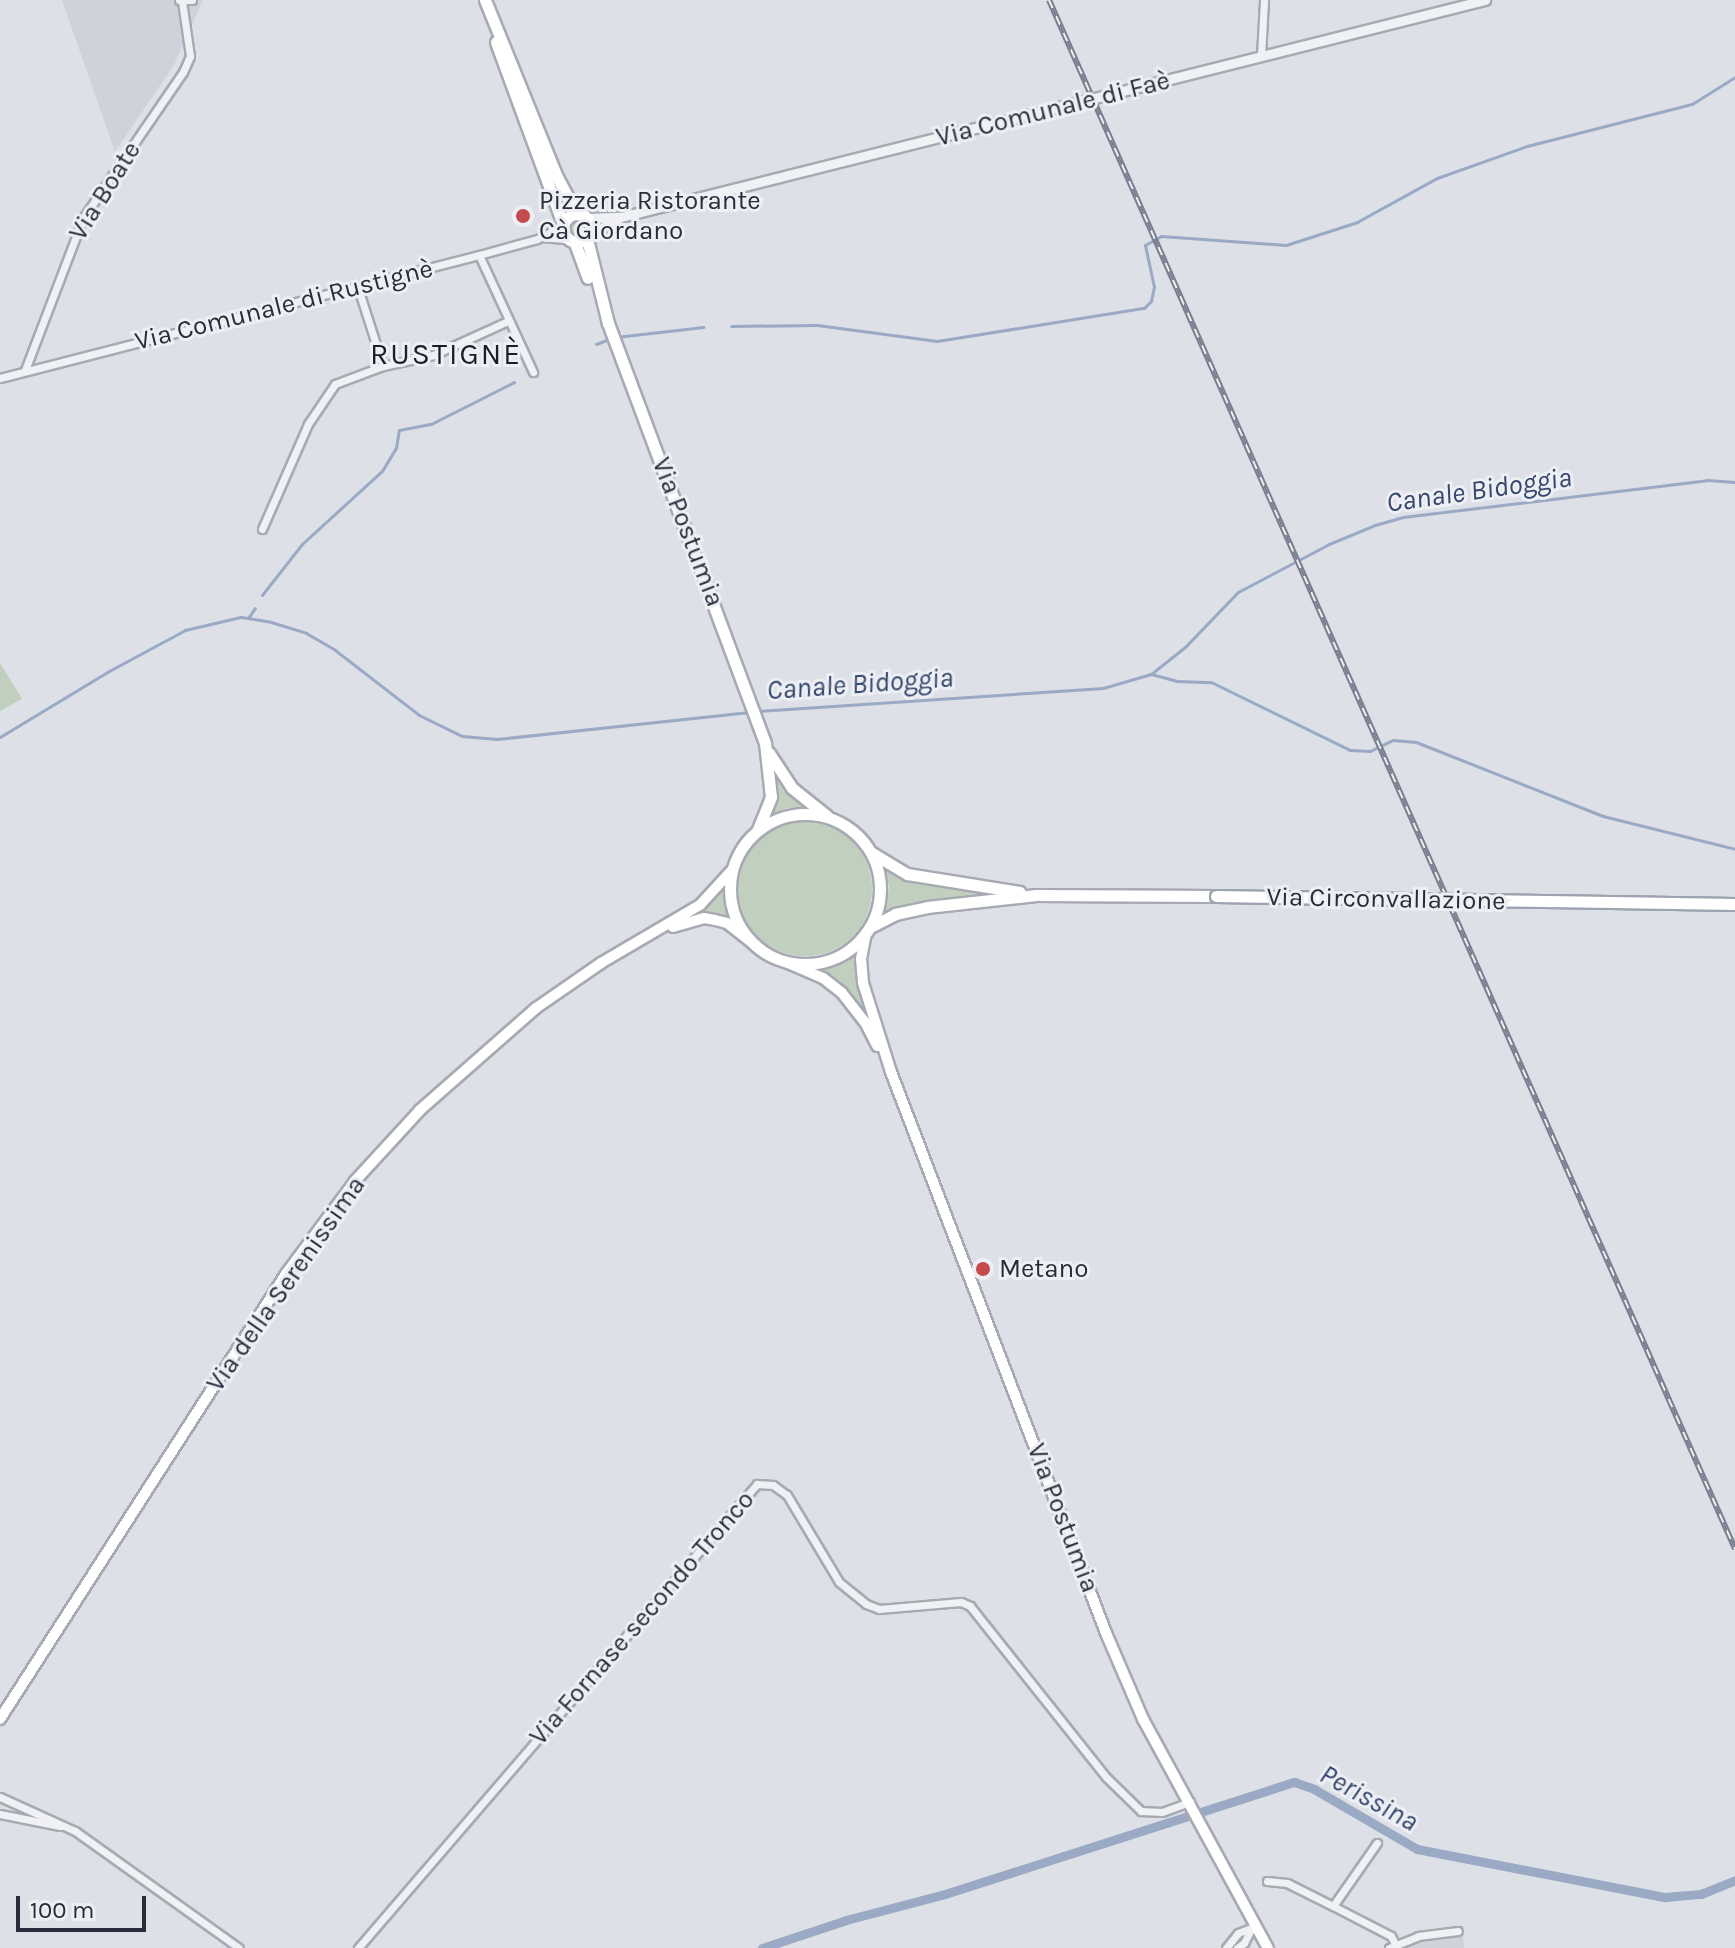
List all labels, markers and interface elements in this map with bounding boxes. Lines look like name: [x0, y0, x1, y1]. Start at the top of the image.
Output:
street label: Via Comunale di Faè: [933, 65, 1173, 153]
street label: Via Boate: [62, 136, 148, 246]
place label: Pizzeria Ristorante Cà Giordano: [539, 185, 761, 246]
marker: Pizzeria Ristorante Cà Giordano: [514, 207, 532, 225]
street label: Via Comunale di Rustignè: [132, 253, 436, 357]
district label: RUSTIGNÈ: [370, 336, 522, 372]
street label: Via Postumia: [645, 453, 731, 611]
water label: Canale Bidoggia: [1384, 460, 1574, 520]
water label: Canale Bidoggia: [766, 661, 954, 707]
street label: Via Circonvallazione: [1266, 881, 1506, 917]
street label: Via della Serenissima: [200, 1170, 372, 1398]
place label: Metano: [999, 1253, 1088, 1285]
marker: Metano: [974, 1260, 992, 1278]
street label: Via Postumia: [1020, 1439, 1106, 1597]
street label: Via Fornase secondo Tronco: [523, 1484, 761, 1752]
water label: Perissina: [1314, 1757, 1424, 1839]
scale bar: [20, 1880, 150, 1930]
text: 100 m: [30, 1896, 95, 1924]

